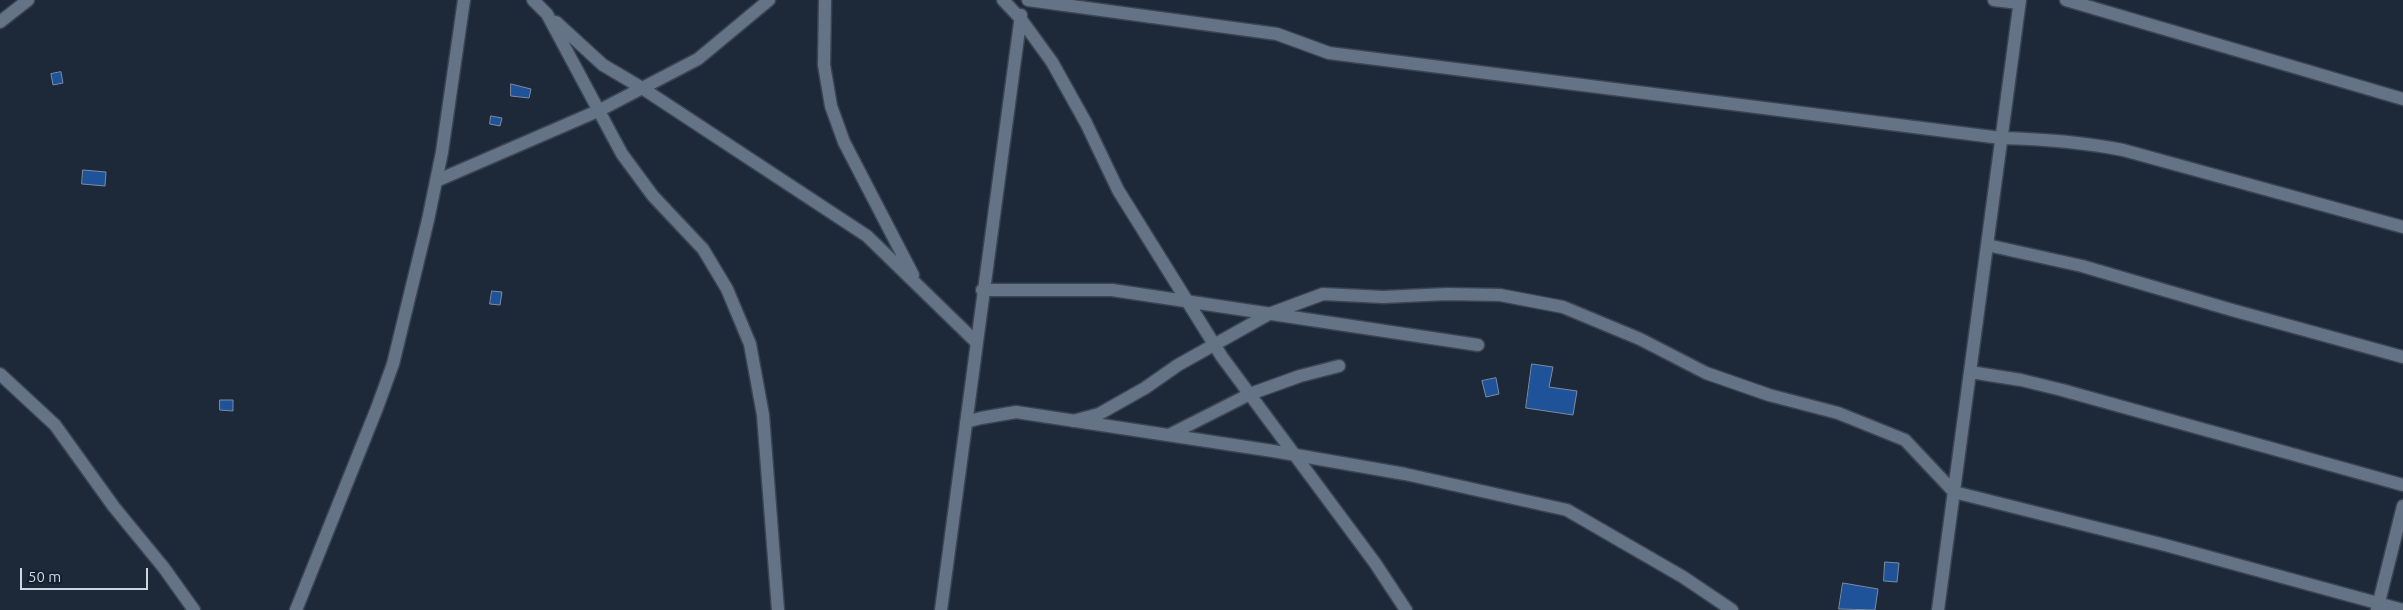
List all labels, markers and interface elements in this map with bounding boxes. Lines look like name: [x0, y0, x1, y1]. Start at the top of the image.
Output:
scale bar: [22, 558, 150, 590]
text: 50 m: [28, 568, 61, 585]

